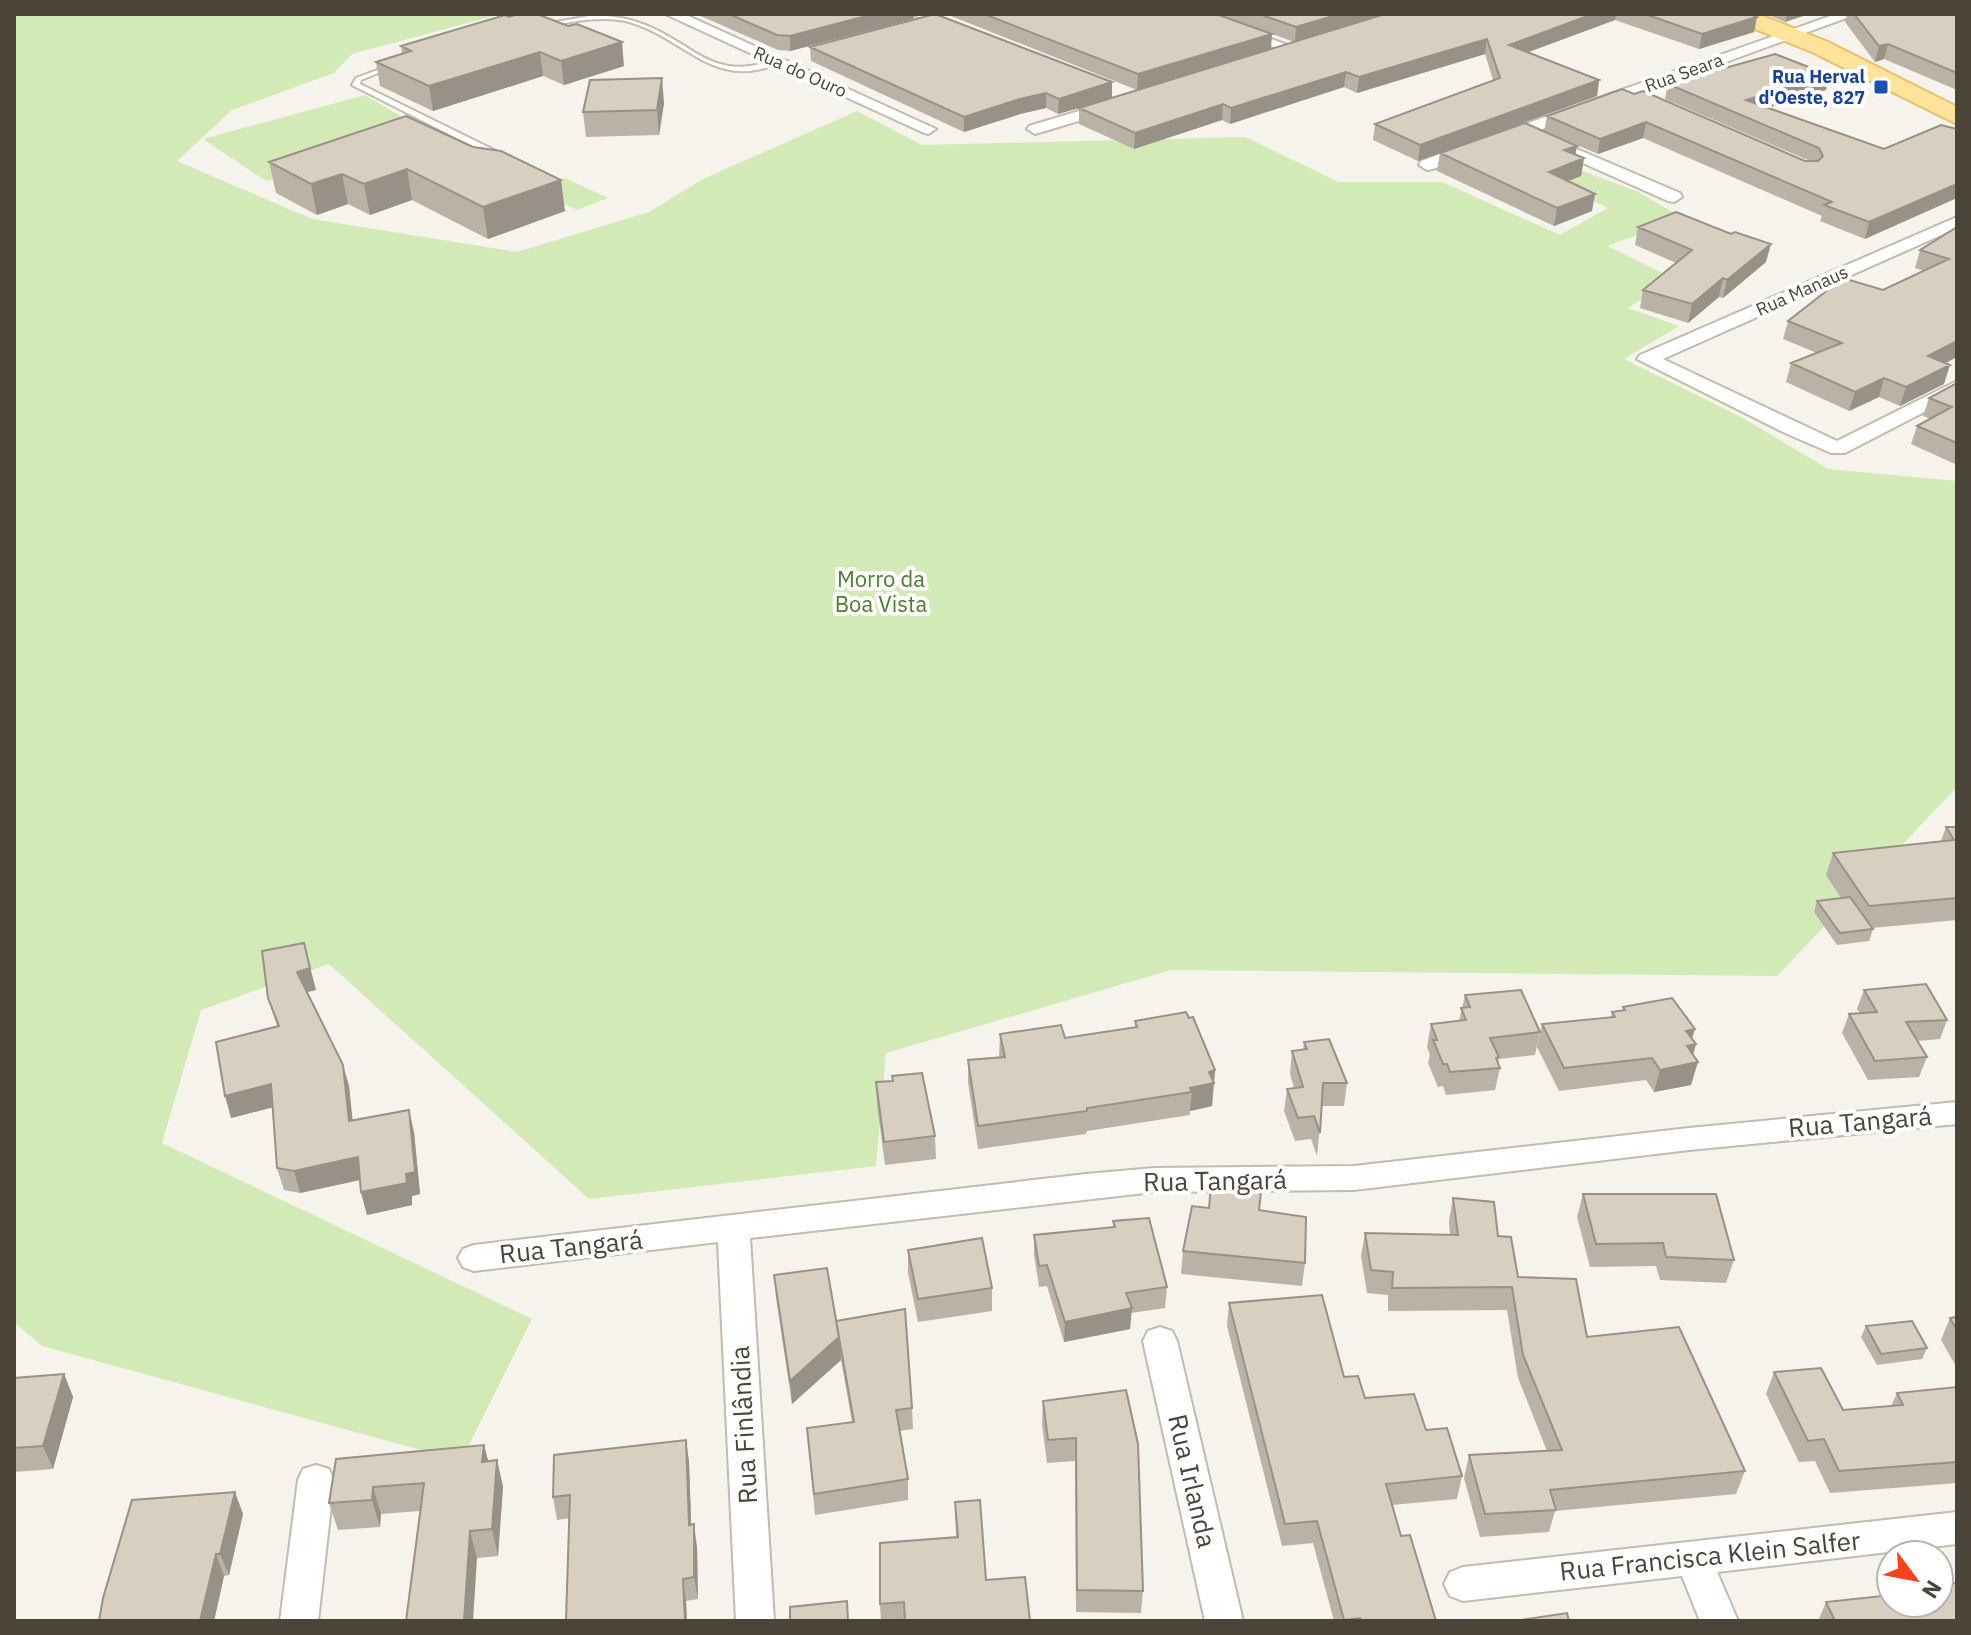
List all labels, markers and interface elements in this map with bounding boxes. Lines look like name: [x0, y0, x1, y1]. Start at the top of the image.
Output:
street label: Rua do Ouro: [750, 41, 851, 102]
street label: Rua Seara: [1642, 48, 1727, 97]
place label: Rua Herval d'Oeste, 827: [1759, 65, 1866, 109]
marker: Rua Herval d'Oeste, 827: [1872, 78, 1890, 96]
street label: Rua Manaus: [1752, 260, 1852, 321]
park label: Morro da Boa Vista: [835, 564, 928, 618]
street label: Rua Tangará: [1787, 1098, 1933, 1144]
street label: Rua Tangará: [1143, 1162, 1287, 1198]
street label: Rua Tangará: [498, 1222, 644, 1270]
street label: Rua Finlândia: [722, 1345, 764, 1505]
street label: Rua Irlanda: [1161, 1411, 1225, 1551]
street label: Rua Francisca Klein Salfer: [1558, 1522, 1862, 1588]
north arrow: [1875, 1539, 1955, 1619]
text: N: [1916, 1575, 1949, 1604]

